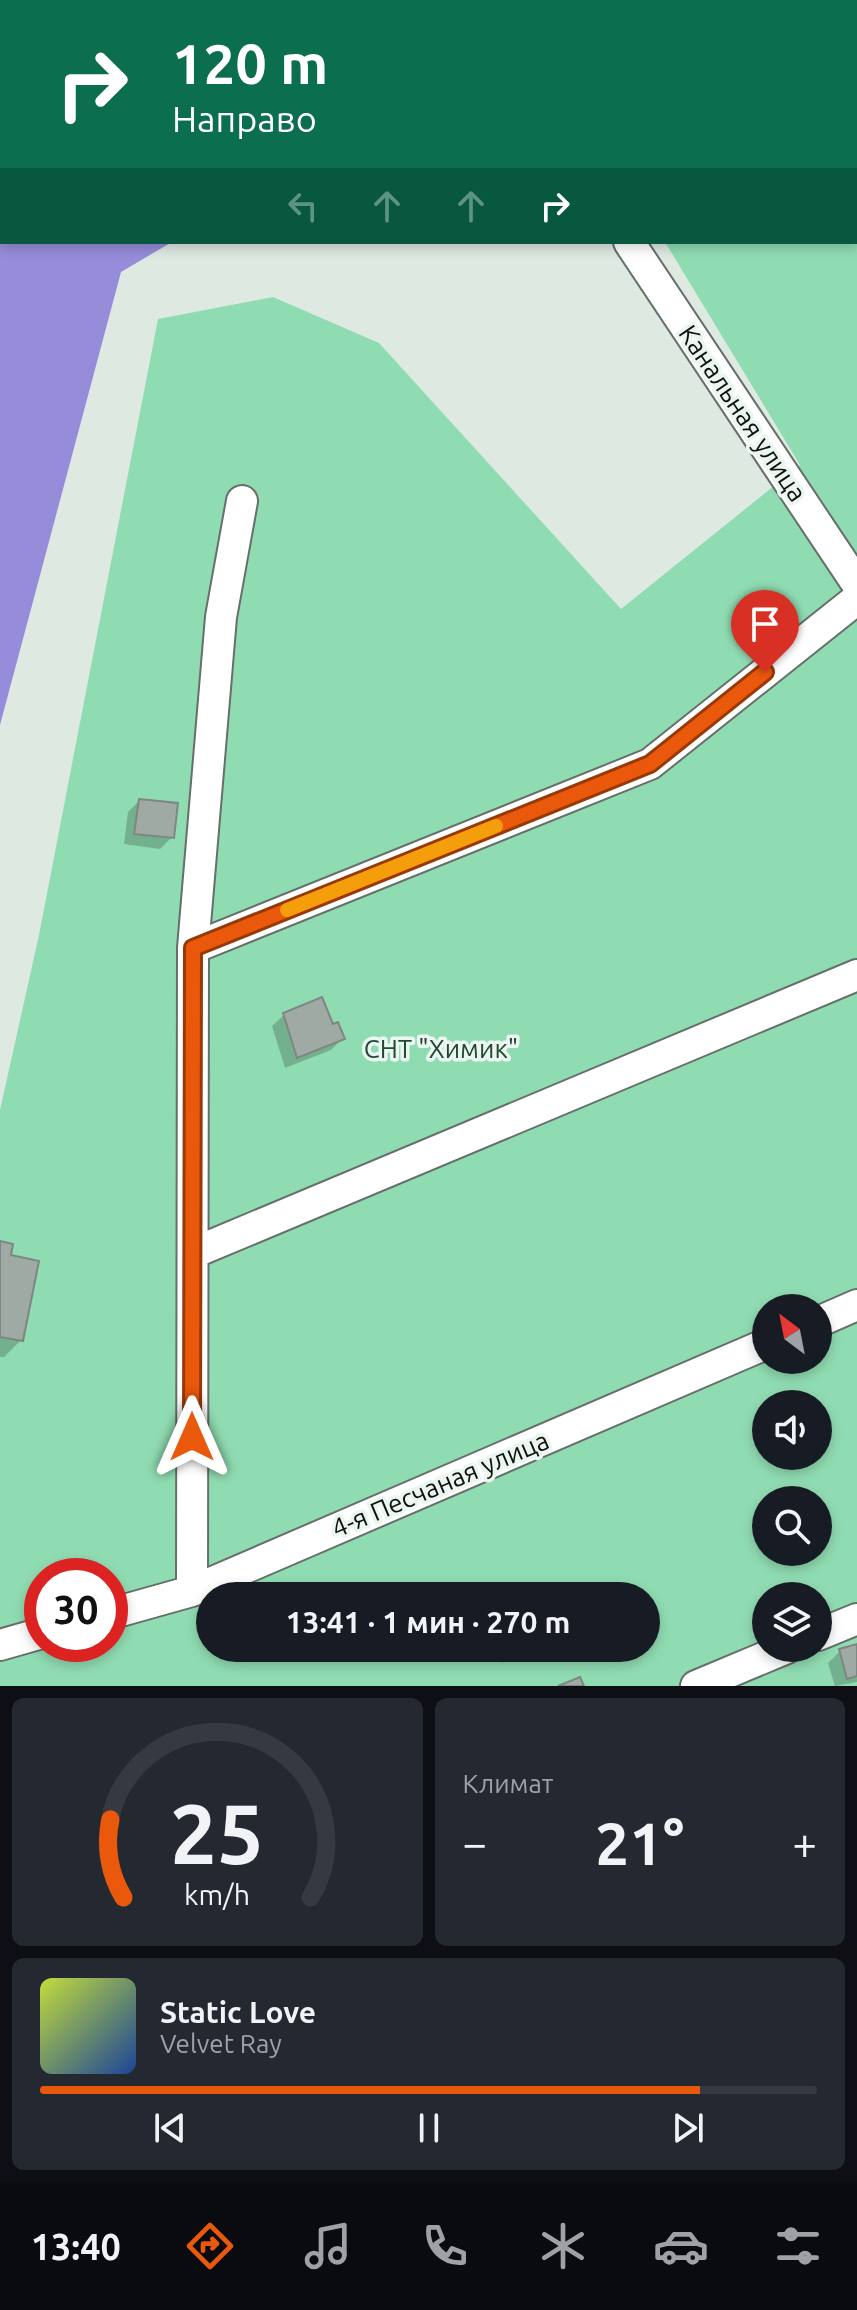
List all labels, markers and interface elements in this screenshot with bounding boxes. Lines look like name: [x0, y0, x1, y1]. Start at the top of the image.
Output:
icon: right: [40, 32, 144, 136]
text: 120 m: [172, 32, 328, 95]
text: Направо: [172, 98, 317, 139]
icon: left: [281, 184, 325, 228]
icon: ahead: [365, 184, 409, 228]
icon: ahead: [449, 184, 493, 228]
icon: right: [533, 184, 577, 228]
street label: Канальная улица: [673, 319, 813, 507]
pin: [731, 590, 799, 672]
icon: arrive: [743, 602, 787, 646]
park label: СНТ "Химик": [364, 1034, 518, 1063]
north arrow: [752, 1294, 832, 1374]
map controls: [752, 1294, 832, 1662]
button: sound: [752, 1390, 832, 1470]
position arrow: [150, 1395, 234, 1479]
street label: 4-я Песчаная улица: [327, 1425, 553, 1543]
button: search: [752, 1486, 832, 1566]
speed limit sign: 30: [24, 1558, 128, 1662]
button: layers: [752, 1582, 832, 1662]
text: 13:41 · 1 мин · 270 m: [286, 1605, 570, 1639]
text: Климат: [463, 1769, 553, 1798]
text: 25: [170, 1786, 264, 1880]
text: 21°: [595, 1809, 684, 1876]
text: −: [463, 1818, 487, 1867]
text: +: [792, 1818, 817, 1867]
text: km/h: [184, 1878, 250, 1910]
text: Static Love: [160, 1995, 316, 2029]
text: Velvet Ray: [160, 2029, 282, 2058]
icon: previous: [148, 2106, 192, 2150]
icon: pause: [407, 2106, 451, 2150]
icon: next: [666, 2106, 710, 2150]
icon: directions: [182, 2218, 238, 2274]
icon: music: [300, 2218, 356, 2274]
icon: phone: [417, 2218, 473, 2274]
icon: climate: [535, 2218, 591, 2274]
icon: car: [653, 2218, 709, 2274]
icon: filters: [770, 2218, 826, 2274]
text: 13:40: [31, 2226, 121, 2267]

